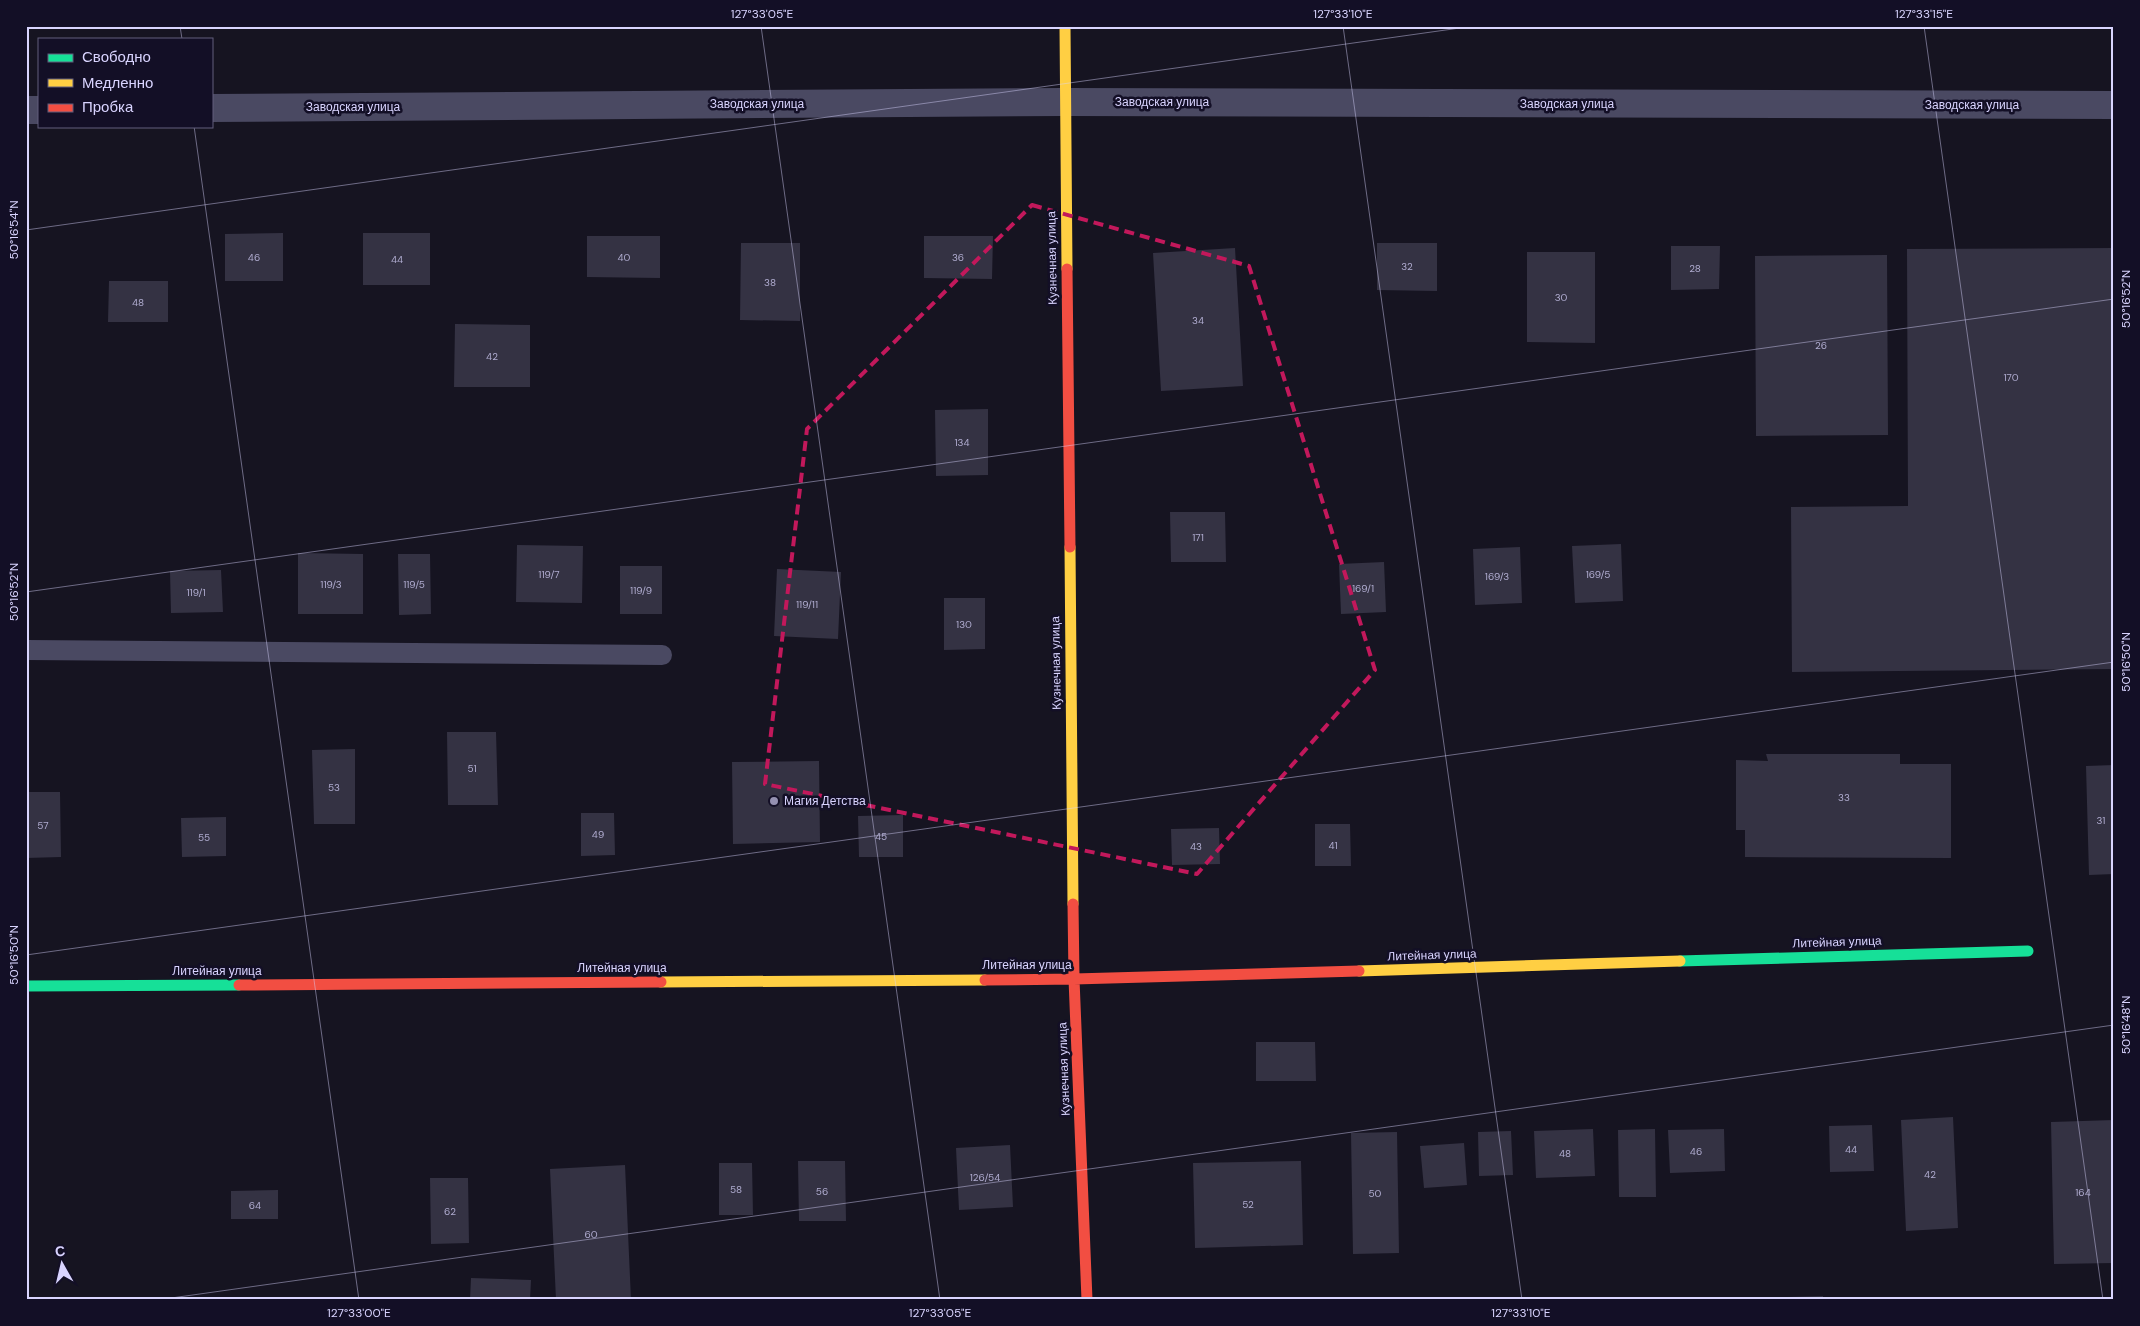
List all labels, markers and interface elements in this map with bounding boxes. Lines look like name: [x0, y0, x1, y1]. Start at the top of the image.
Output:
text: 127°33'05"E: [731, 6, 794, 22]
text: 127°33'10"E: [1313, 6, 1373, 22]
text: 127°33'15"E: [1895, 6, 1953, 22]
legend: [38, 38, 212, 128]
text: Свободно: [82, 47, 151, 67]
text: Медленно: [82, 73, 153, 93]
street label: Заводская улица: [1115, 94, 1210, 110]
street label: Заводская улица: [710, 96, 805, 112]
street label: Заводская улица: [1520, 96, 1615, 112]
text: Пробка: [82, 97, 134, 117]
street label: Заводская улица: [1925, 97, 2020, 113]
street label: Заводская улица: [306, 99, 401, 115]
text: 50°16'54"N: [6, 201, 22, 259]
street label: Кузнечная улица: [1043, 211, 1061, 305]
house number: 46: [248, 251, 260, 264]
house number: 40: [618, 251, 631, 264]
house number: 36: [952, 251, 964, 264]
house number: 44: [391, 253, 403, 266]
house number: 32: [1401, 260, 1413, 273]
house number: 28: [1689, 262, 1701, 275]
text: 50°16'52"N: [2118, 270, 2134, 328]
house number: 38: [764, 276, 776, 289]
house number: 30: [1555, 291, 1568, 304]
house number: 48: [132, 296, 144, 309]
house number: 34: [1192, 314, 1204, 327]
house number: 26: [1815, 339, 1827, 352]
house number: 42: [486, 350, 498, 363]
house number: 170: [2003, 371, 2019, 384]
house number: 134: [954, 436, 970, 449]
house number: 171: [1192, 531, 1204, 544]
text: 50°16'52"N: [6, 563, 22, 621]
house number: 119/7: [538, 568, 560, 581]
house number: 169/5: [1586, 568, 1610, 581]
house number: 169/3: [1485, 570, 1509, 583]
house number: 119/3: [320, 578, 342, 591]
house number: 119/5: [403, 578, 425, 591]
house number: 169/1: [1352, 582, 1374, 595]
house number: 119/9: [630, 584, 652, 597]
house number: 119/1: [186, 586, 206, 599]
house number: 119/11: [796, 598, 818, 611]
street label: Кузнечная улица: [1047, 616, 1065, 710]
house number: 130: [956, 618, 972, 631]
text: 50°16'50"N: [2118, 632, 2134, 692]
house number: 51: [467, 762, 477, 775]
house number: 53: [328, 781, 340, 794]
house number: 33: [1838, 791, 1850, 804]
place label: Магия Детства: [784, 793, 866, 809]
marker: Магия Детства: [768, 795, 780, 807]
house number: 31: [2097, 814, 2105, 827]
house number: 57: [37, 819, 49, 832]
house number: 49: [592, 828, 604, 841]
house number: 45: [875, 830, 887, 843]
house number: 55: [198, 831, 210, 844]
house number: 41: [1328, 839, 1338, 852]
house number: 43: [1190, 840, 1202, 853]
text: 50°16'50"N: [6, 925, 22, 985]
street label: Литейная улица: [1792, 932, 1882, 952]
street label: Литейная улица: [1387, 945, 1477, 965]
street label: Литейная улица: [982, 957, 1072, 973]
street label: Литейная улица: [577, 960, 667, 976]
street label: Литейная улица: [172, 963, 262, 979]
text: 50°16'48"N: [2118, 996, 2134, 1054]
street label: Кузнечная улица: [1054, 1022, 1074, 1116]
house number: 44: [1845, 1143, 1857, 1156]
house number: 46: [1690, 1145, 1702, 1158]
house number: 48: [1559, 1147, 1571, 1160]
house number: 42: [1924, 1168, 1936, 1181]
house number: 126/54: [970, 1171, 1000, 1184]
house number: 58: [730, 1183, 742, 1196]
house number: 56: [816, 1185, 828, 1198]
house number: 164: [2075, 1186, 2091, 1199]
house number: 50: [1369, 1187, 1382, 1200]
house number: 52: [1242, 1198, 1254, 1211]
house number: 64: [249, 1199, 261, 1212]
house number: 62: [444, 1205, 456, 1218]
house number: 60: [584, 1228, 598, 1241]
north arrow: [38, 1238, 88, 1288]
text: С: [54, 1242, 66, 1261]
text: 127°33'00"E: [327, 1305, 391, 1321]
text: 127°33'05"E: [909, 1305, 972, 1321]
text: 127°33'10"E: [1491, 1305, 1551, 1321]

